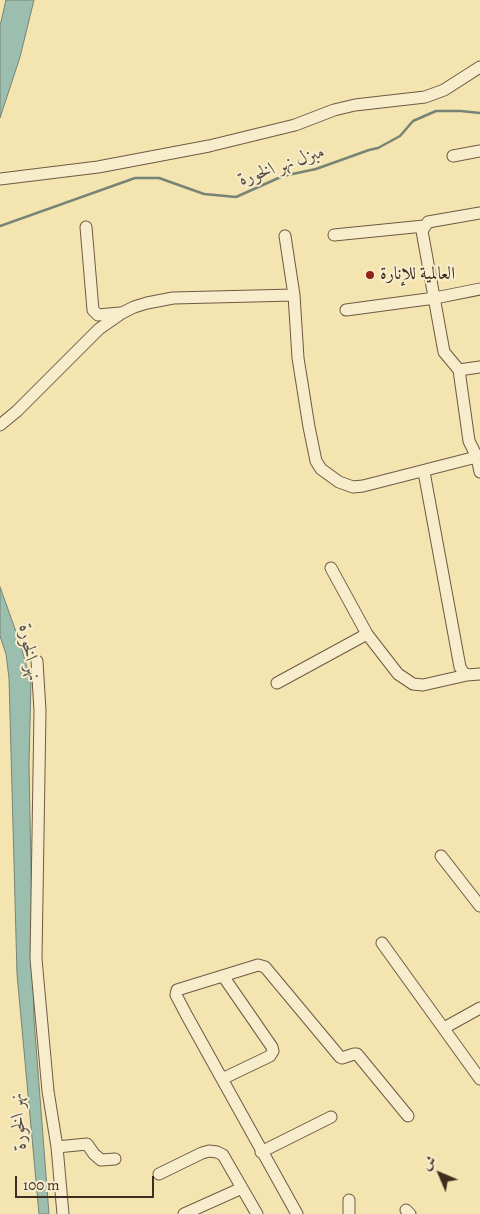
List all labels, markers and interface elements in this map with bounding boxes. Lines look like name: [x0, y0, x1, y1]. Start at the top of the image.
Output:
water label: مبزل نهر الخورة: [236, 141, 328, 191]
place label: العالمية للإنارة: [380, 264, 455, 286]
marker: العالمية للإنارة: [364, 269, 376, 281]
water label: نهر الخورة: [13, 623, 45, 683]
water label: نهر الخورة: [6, 1092, 32, 1150]
north arrow: [415, 1149, 465, 1199]
text: ش: [417, 1151, 441, 1175]
scale bar: [18, 1166, 156, 1198]
text: 100 m: [23, 1175, 60, 1195]

